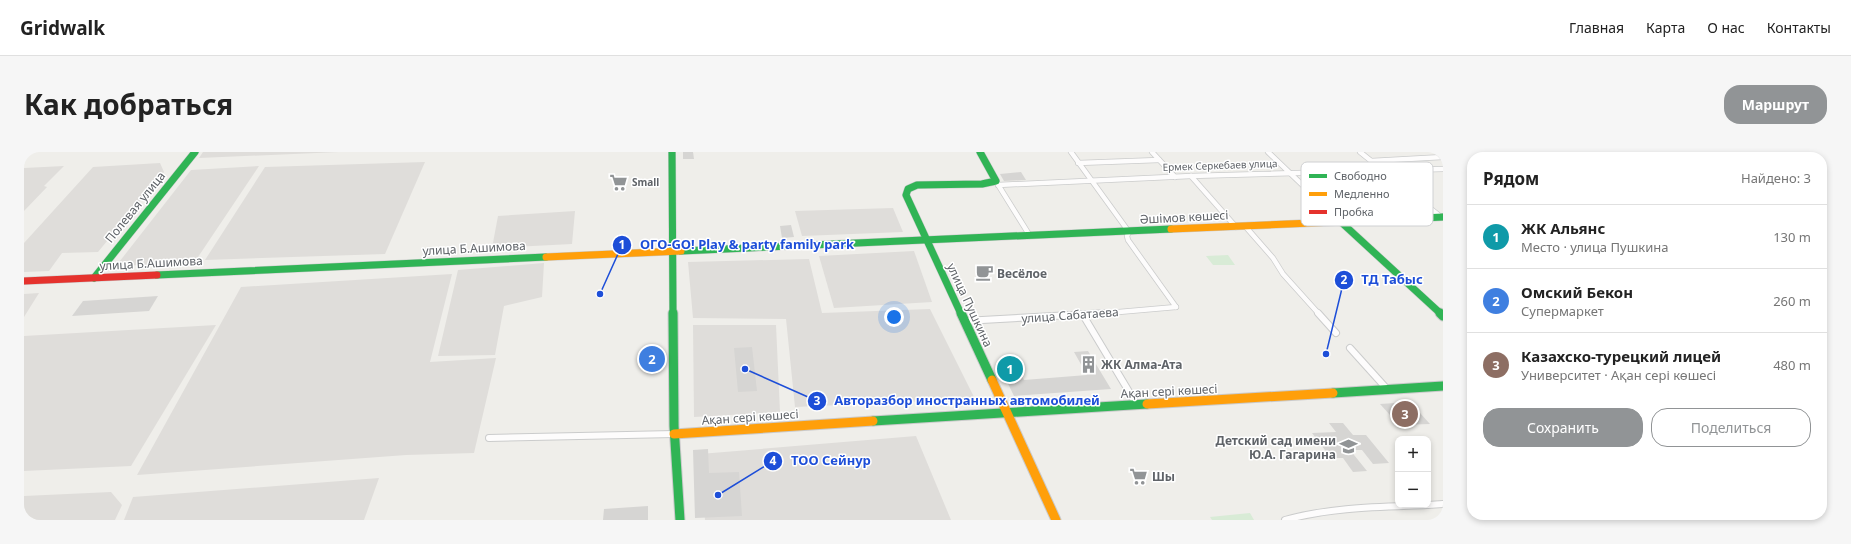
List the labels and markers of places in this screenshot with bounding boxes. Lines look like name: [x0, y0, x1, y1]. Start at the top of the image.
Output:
supermarket icon: Small: [609, 172, 629, 192]
place label: Small: [632, 175, 659, 189]
callout: ОГО-GO! Play & party family park: [612, 232, 862, 257]
cafe icon: Весёлое: [974, 263, 994, 283]
place label: Весёлое: [997, 265, 1047, 282]
callout: ТД Табыс: [1334, 267, 1431, 292]
pin: 2: [639, 344, 665, 374]
pin: 1: [997, 354, 1023, 384]
building icon: ЖК Алма-Ата: [1078, 354, 1098, 374]
place label: ЖК Алма-Ата: [1101, 356, 1182, 373]
callout: Авторазбор иностранных автомобилей: [807, 388, 1108, 413]
pin: 3: [1392, 399, 1418, 429]
place label: Детский сад имени Ю.А. Гагарина: [1216, 432, 1336, 463]
school or university icon: Детский сад имени Ю.А. Гагарина: [1339, 437, 1359, 457]
callout: ТОО Сейнур: [763, 448, 879, 473]
supermarket icon: Шы: [1129, 466, 1149, 486]
place label: Шы: [1152, 468, 1175, 485]

